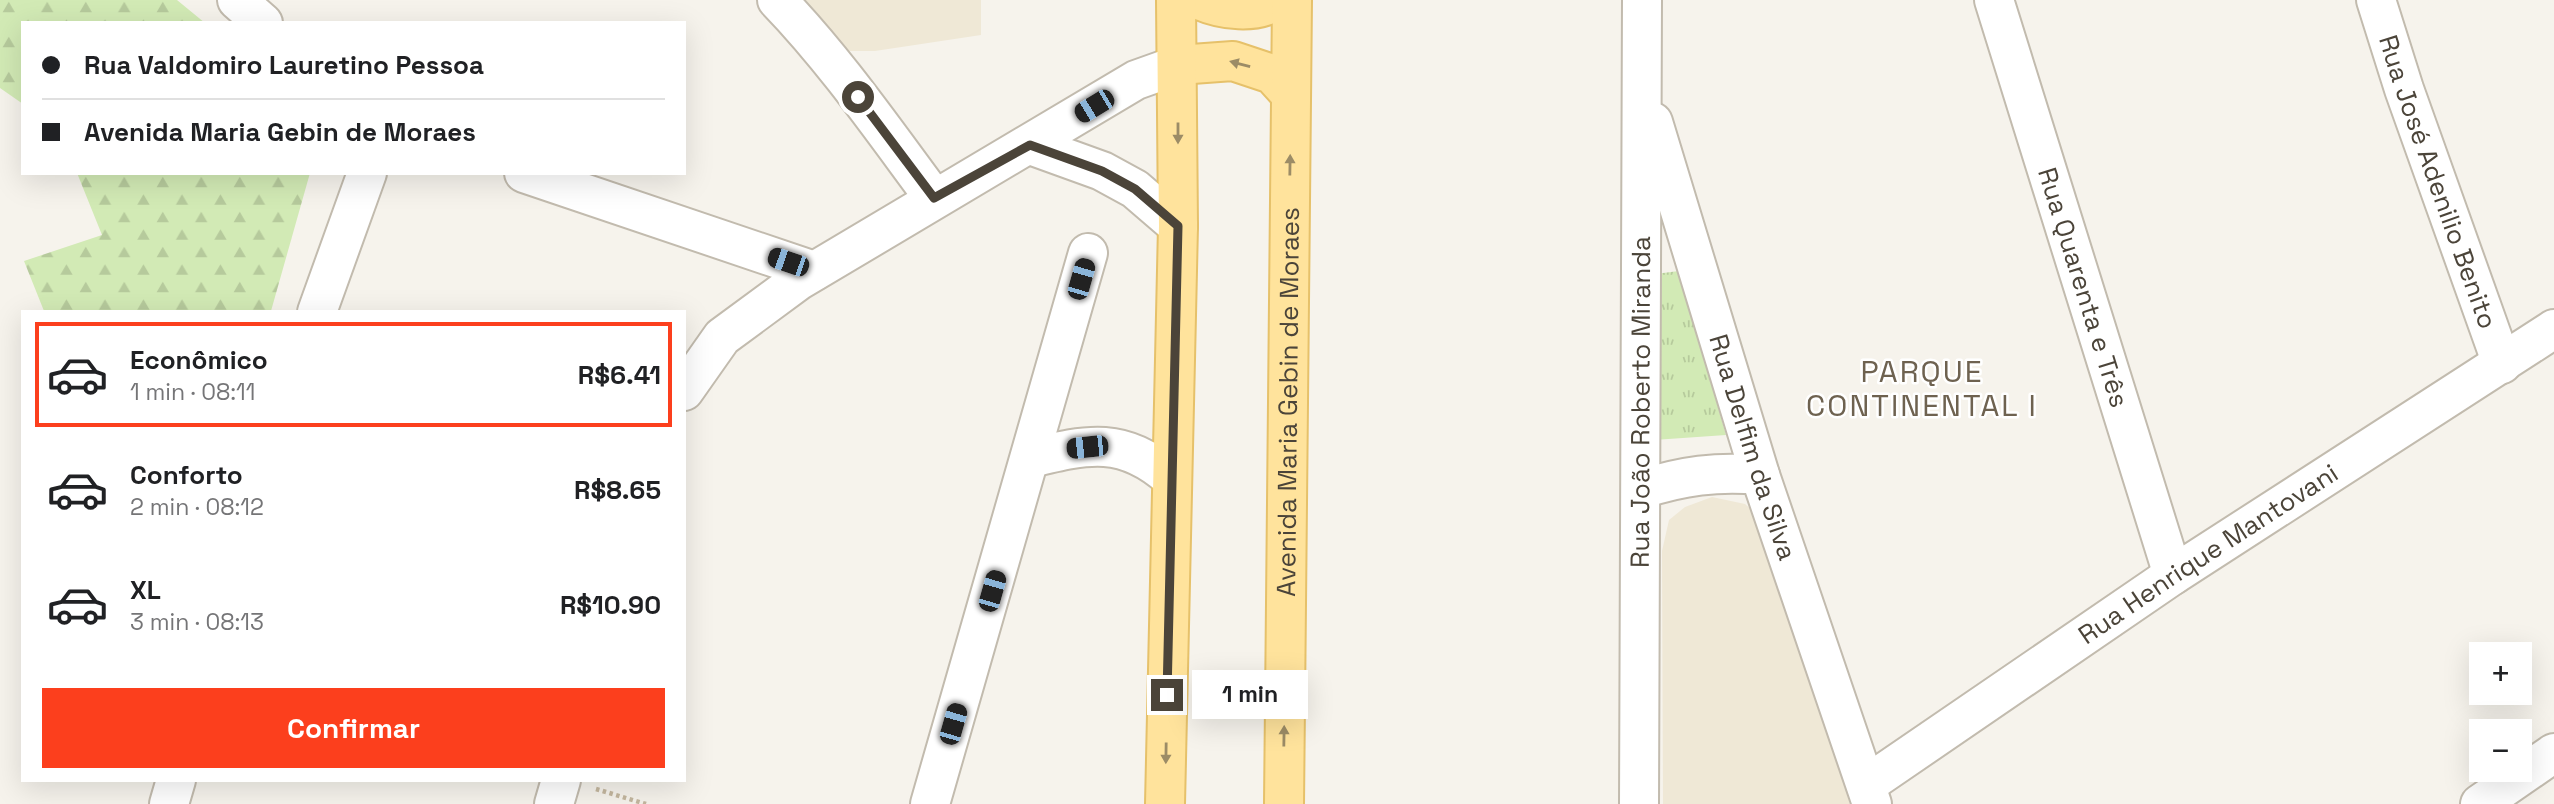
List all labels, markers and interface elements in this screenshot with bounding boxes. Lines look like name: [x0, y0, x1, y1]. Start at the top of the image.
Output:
street label: Rua José Adenilio Benito: [2371, 31, 2505, 333]
text: Rua Valdomiro Lauretino Pessoa: [84, 48, 484, 82]
one-way arrow: [1228, 58, 1250, 69]
route start: [842, 81, 874, 113]
car: [1071, 86, 1118, 126]
text: Avenida Maria Gebin de Moraes: [84, 115, 476, 149]
one-way arrow: [1172, 122, 1184, 144]
one-way arrow: [1284, 154, 1296, 176]
street label: Rua Quarenta e Três: [2030, 163, 2137, 411]
street label: Avenida Maria Gebin de Moraes: [1269, 207, 1307, 597]
street label: Rua João Roberto Miranda: [1623, 236, 1658, 568]
car: [765, 245, 812, 279]
car: [1066, 256, 1097, 302]
street label: Rua Delfim da Silva: [1701, 330, 1805, 564]
icon: car: [46, 343, 109, 406]
text: Econômico: [130, 343, 268, 377]
district label: PARQUE CONTINENTAL I: [1806, 352, 2038, 425]
text: R$6.41: [578, 358, 661, 392]
text: 1 min · 08:11: [130, 377, 255, 407]
car: [1066, 434, 1109, 460]
street label: Rua Henrique Mantovani: [2072, 456, 2345, 652]
icon: car: [46, 458, 109, 521]
text: Conforto: [130, 458, 243, 492]
text: R$8.65: [574, 473, 661, 507]
text: 2 min · 08:12: [130, 492, 264, 522]
car: [977, 568, 1008, 614]
icon: car: [46, 573, 109, 636]
text: XL: [130, 573, 161, 607]
text: R$10.90: [560, 588, 661, 622]
text: 3 min · 08:13: [130, 607, 264, 637]
map controls: [2469, 642, 2532, 782]
button: +: [2469, 642, 2532, 705]
callout: 1 min: [1192, 670, 1307, 720]
route end: [1151, 679, 1183, 711]
text: 1 min: [1222, 679, 1278, 709]
button: Confirmar: [42, 688, 665, 768]
car: [938, 701, 969, 747]
button: −: [2469, 719, 2532, 782]
one-way arrow: [1279, 725, 1290, 747]
one-way arrow: [1160, 742, 1172, 764]

